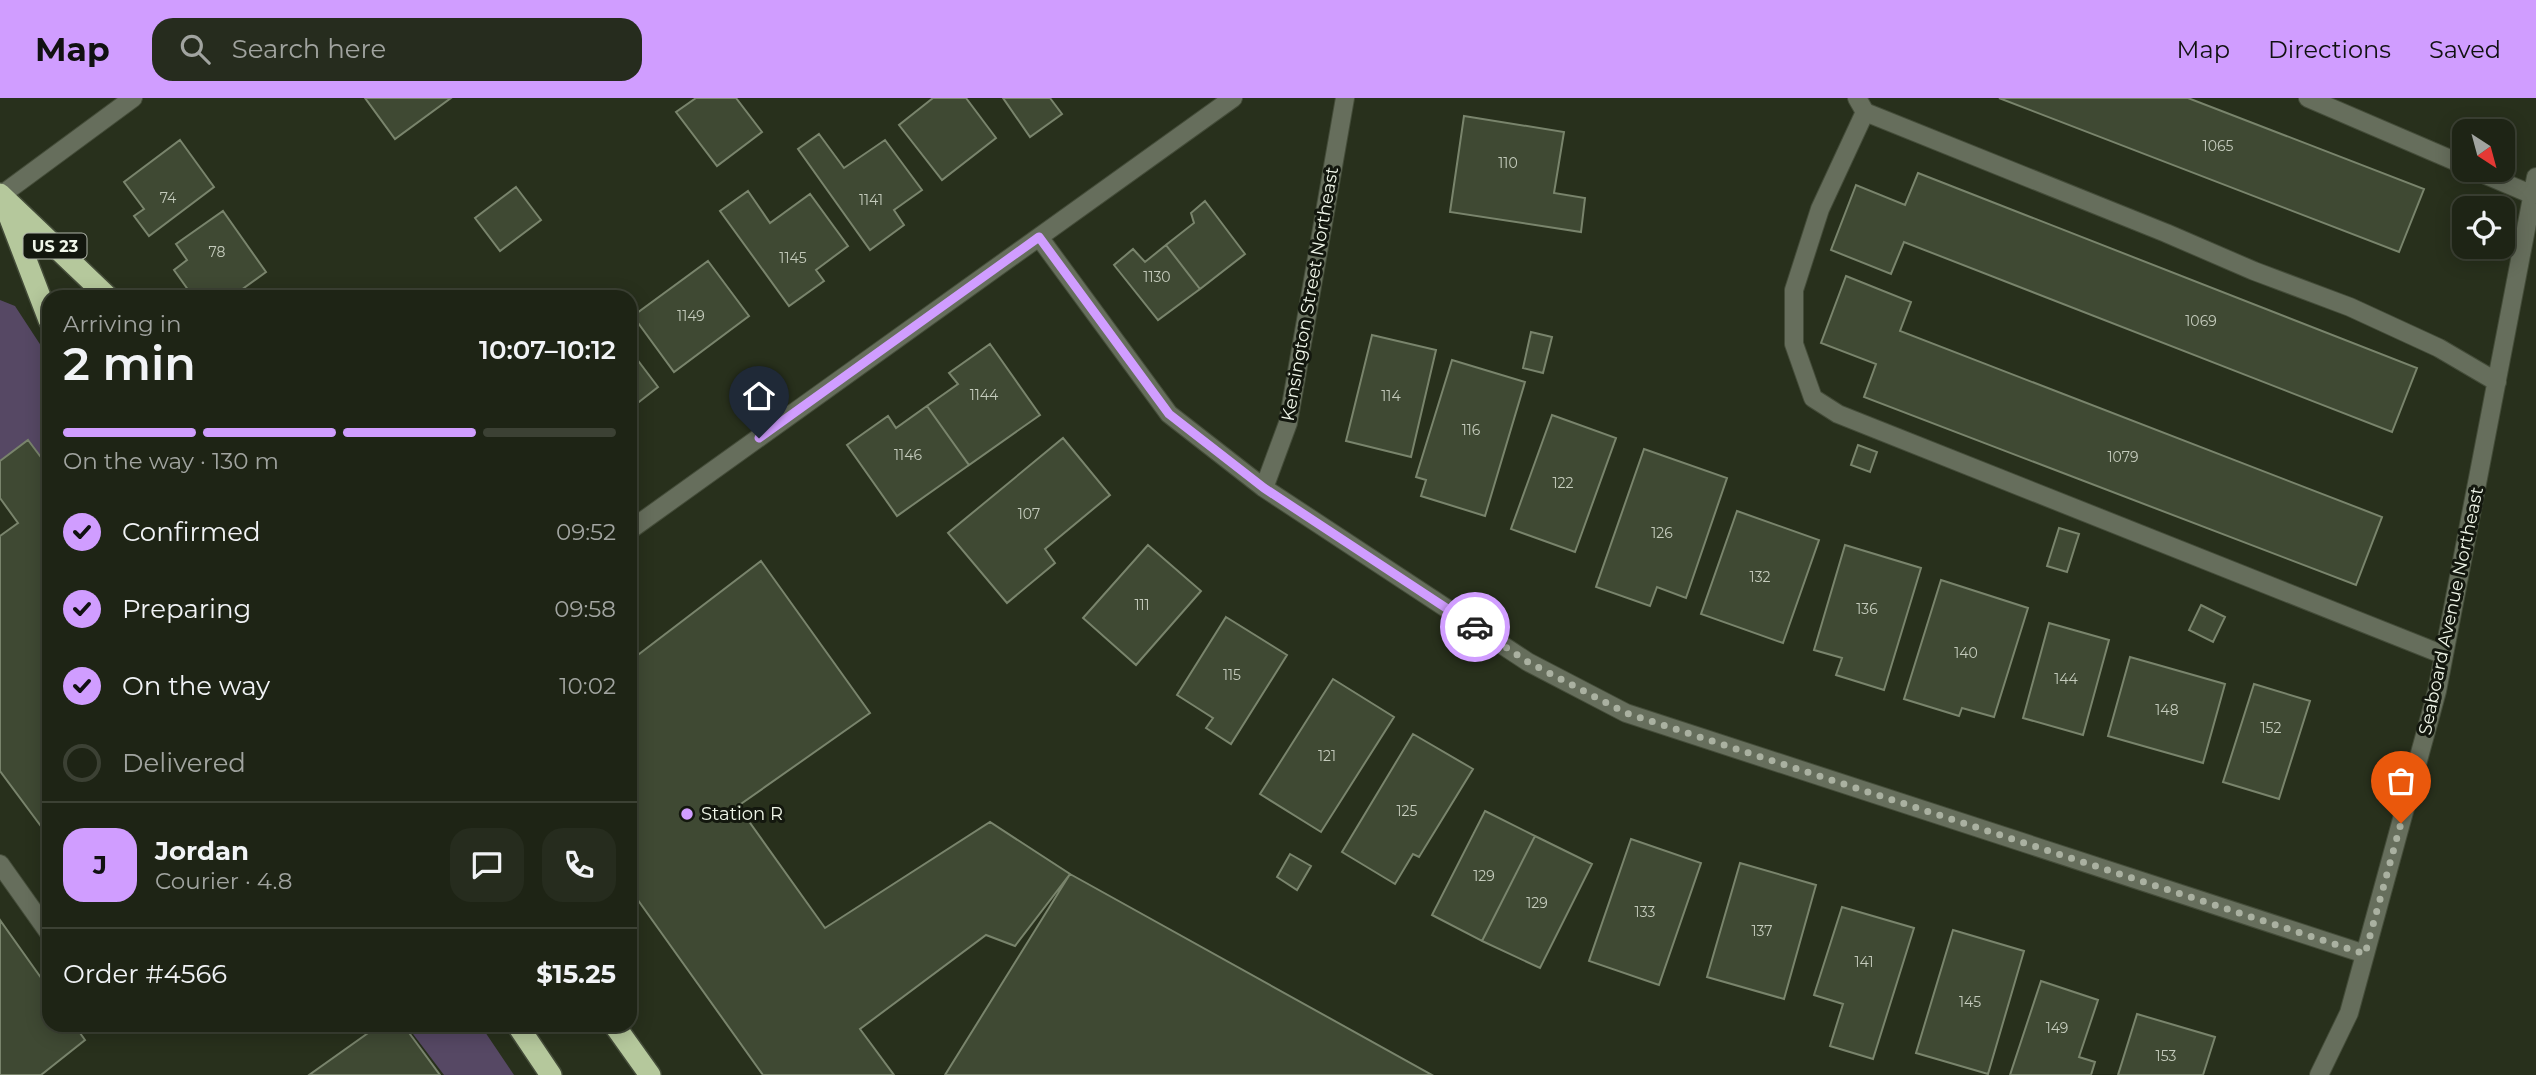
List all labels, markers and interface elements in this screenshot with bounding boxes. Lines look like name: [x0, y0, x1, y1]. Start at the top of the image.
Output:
search box: [152, 18, 642, 81]
text: Map: [35, 29, 110, 69]
icon: search: [176, 30, 214, 68]
text: Search here: [232, 33, 386, 65]
text: Map: [2177, 35, 2230, 64]
text: Directions: [2268, 35, 2391, 64]
text: Saved: [2429, 35, 2501, 64]
north arrow: [2452, 119, 2515, 182]
map controls: [2452, 119, 2515, 259]
house number: 1065: [2203, 137, 2233, 155]
house number: 110: [1498, 154, 1518, 172]
street label: Kensington Street Northeast: [1277, 165, 1343, 423]
house number: 74: [160, 189, 177, 207]
house number: 1141: [859, 191, 883, 209]
button: locate: [2452, 196, 2515, 259]
road number: US 23: [23, 234, 86, 258]
house number: 78: [209, 243, 226, 261]
house number: 1145: [779, 249, 807, 267]
house number: 1130: [1143, 268, 1171, 286]
house number: 1149: [677, 307, 705, 325]
text: Arriving in: [63, 310, 182, 338]
house number: 1069: [2185, 312, 2217, 330]
text: 10:07–10:12: [479, 334, 616, 366]
text: 2 min: [63, 335, 196, 392]
pin: [729, 366, 789, 438]
icon: home: [740, 377, 778, 415]
house number: 1144: [970, 386, 999, 404]
house number: 114: [1381, 387, 1401, 405]
house number: 116: [1462, 421, 1481, 439]
house number: 1146: [894, 446, 922, 464]
text: On the way · 130 m: [63, 447, 279, 475]
house number: 1079: [2108, 448, 2139, 466]
house number: 122: [1553, 474, 1574, 492]
street label: Seaboard Avenue Northeast: [2414, 485, 2488, 737]
house number: 107: [1018, 505, 1040, 523]
icon: check: [63, 513, 101, 551]
text: Confirmed: [122, 516, 261, 548]
text: 09:52: [556, 518, 616, 546]
house number: 126: [1651, 524, 1673, 542]
house number: 132: [1750, 568, 1770, 586]
icon: check: [63, 590, 101, 628]
courier: [1440, 592, 1510, 662]
text: Preparing: [122, 593, 251, 625]
text: 09:58: [554, 595, 616, 623]
house number: 111: [1134, 596, 1150, 614]
house number: 136: [1856, 600, 1878, 618]
icon: car: [1456, 608, 1494, 646]
house number: 140: [1954, 644, 1978, 662]
house number: 115: [1223, 666, 1241, 684]
icon: check: [63, 667, 101, 705]
text: On the way: [122, 670, 270, 702]
house number: 144: [2054, 670, 2079, 688]
text: 10:02: [559, 672, 616, 700]
house number: 148: [2155, 701, 2179, 719]
house number: 152: [2261, 719, 2281, 737]
text: Delivered: [122, 747, 246, 779]
house number: 121: [1318, 747, 1336, 765]
pin: [2371, 751, 2431, 823]
icon: bag: [2382, 762, 2420, 800]
house number: 125: [1397, 802, 1418, 820]
place label: Station R: [701, 803, 783, 825]
marker: Station R: [679, 806, 695, 822]
button: chat: [450, 828, 524, 902]
button: phone: [542, 828, 616, 902]
text: Jordan: [155, 835, 249, 867]
text: J: [93, 849, 107, 881]
text: Courier · 4.8: [155, 867, 292, 895]
house number: 129: [1473, 867, 1495, 885]
house number: 129: [1526, 894, 1548, 912]
house number: 133: [1635, 903, 1655, 921]
house number: 137: [1751, 922, 1773, 940]
house number: 141: [1854, 953, 1874, 971]
text: Order #4566: [63, 958, 227, 990]
text: $15.25: [536, 958, 616, 990]
house number: 145: [1959, 993, 1981, 1011]
house number: 149: [2046, 1019, 2068, 1037]
house number: 153: [2156, 1047, 2177, 1065]

